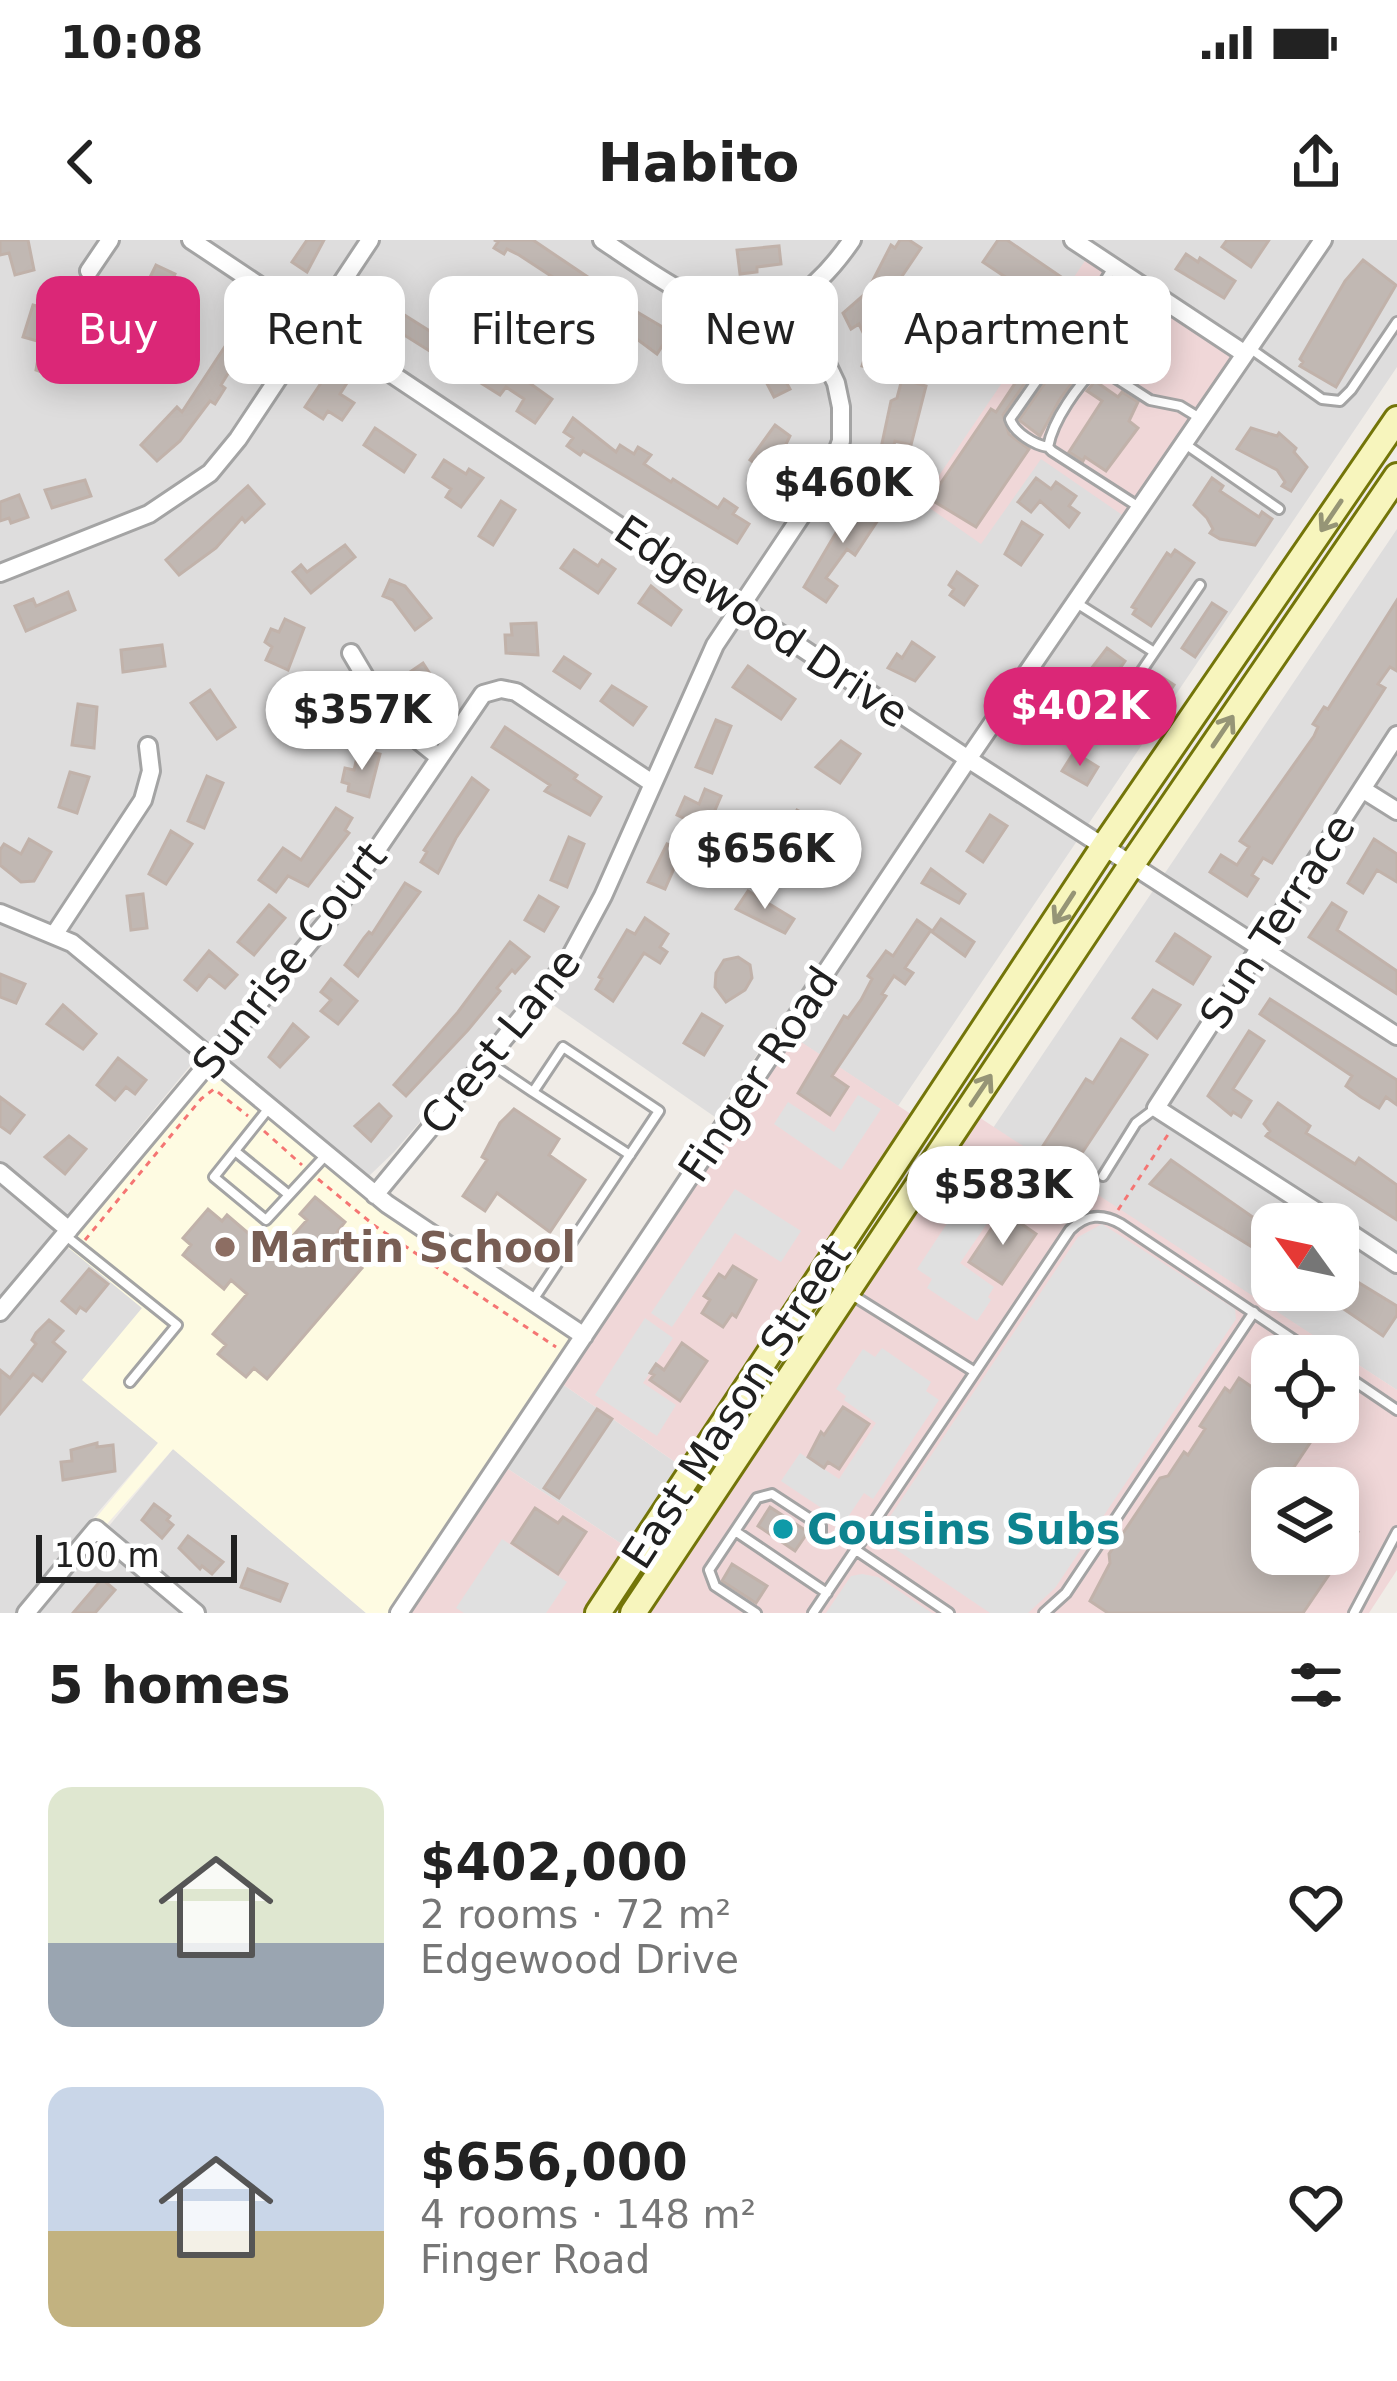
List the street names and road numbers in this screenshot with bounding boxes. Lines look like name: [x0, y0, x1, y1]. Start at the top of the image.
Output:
street label: Edgewood Drive: [606, 505, 918, 738]
street label: Sun Terrace: [1190, 805, 1365, 1038]
street label: Sunrise Court: [182, 833, 397, 1088]
street label: Crest Lane: [411, 939, 590, 1144]
street label: Finger Road: [669, 958, 848, 1191]
street label: East Mason Street: [612, 1231, 861, 1577]

